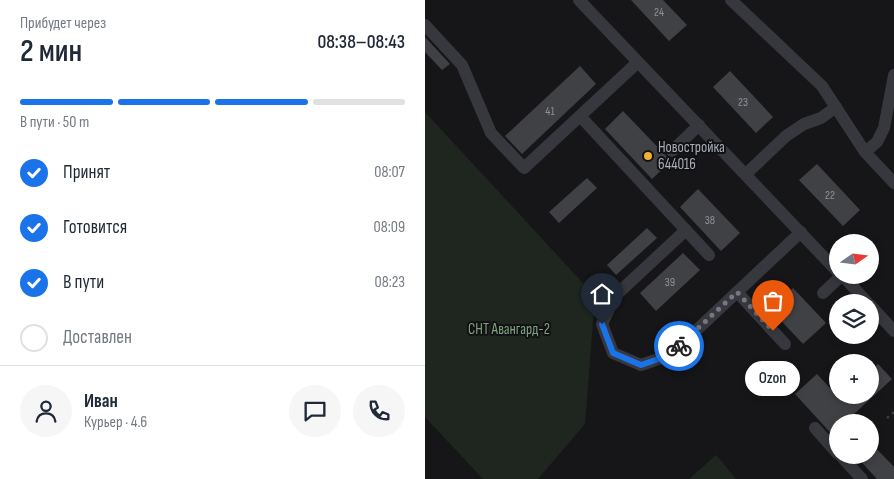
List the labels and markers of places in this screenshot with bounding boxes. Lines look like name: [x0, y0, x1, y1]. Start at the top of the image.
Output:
place label: Новостройка 644016: [658, 138, 725, 174]
marker: Новостройка 644016: [642, 150, 654, 162]
pin: [581, 273, 623, 324]
pin: [752, 280, 794, 331]
callout: Ozon: [745, 361, 801, 396]

